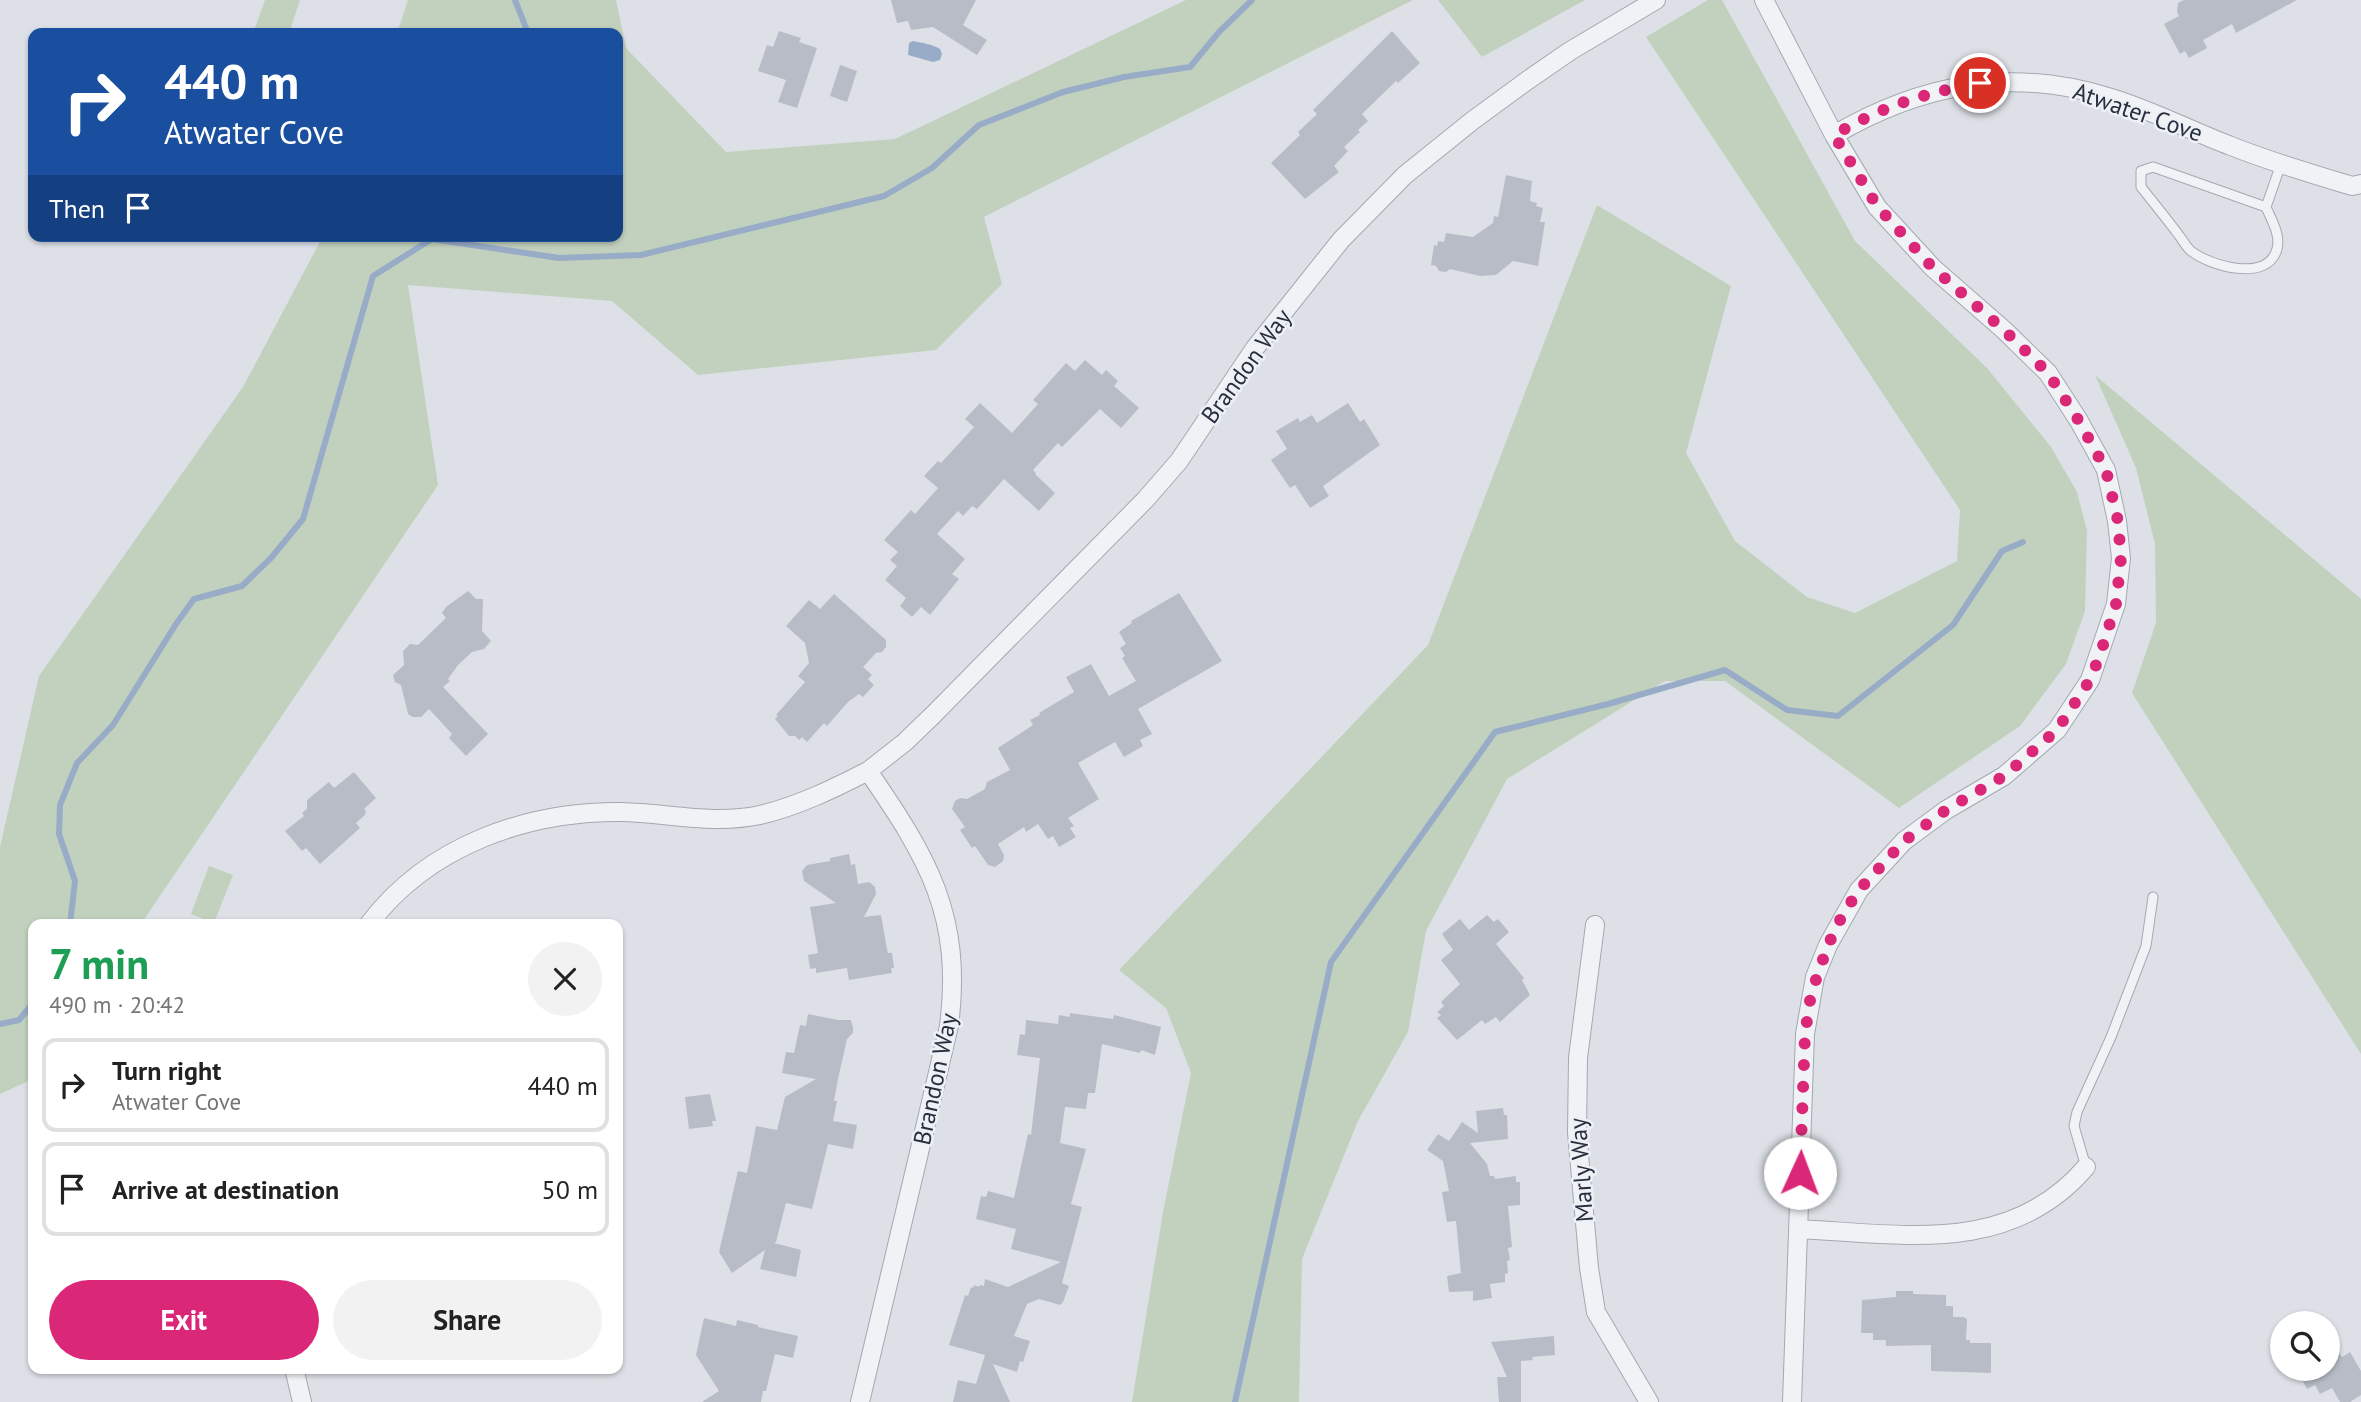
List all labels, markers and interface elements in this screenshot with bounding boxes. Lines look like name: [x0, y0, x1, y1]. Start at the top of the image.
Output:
text: 440 m: [164, 49, 299, 113]
pin: [1950, 53, 2010, 113]
icon: right: [49, 56, 140, 147]
icon: arrive: [1961, 64, 1999, 102]
street label: Atwater Cove: [2069, 75, 2207, 149]
text: Atwater Cove: [164, 111, 344, 153]
icon: arrive: [119, 189, 157, 227]
text: Then: [49, 192, 105, 225]
street label: Brandon Way: [1194, 303, 1298, 429]
text: 7 min: [49, 936, 149, 991]
button: close: [528, 942, 602, 1016]
text: 490 m · 20:42: [49, 990, 185, 1019]
street label: Brandon Way: [906, 1010, 964, 1148]
text: Turn right: [112, 1054, 221, 1087]
icon: right: [53, 1066, 91, 1104]
text: 440 m: [527, 1069, 598, 1102]
text: Atwater Cove: [112, 1087, 241, 1116]
street label: Marly Way: [1562, 1117, 1600, 1223]
position arrow: [1763, 1136, 1837, 1210]
icon: arrive: [53, 1170, 91, 1208]
text: Arrive at destination: [112, 1173, 339, 1206]
text: 50 m: [542, 1173, 598, 1206]
button: Exit: [49, 1280, 319, 1360]
button: Share: [333, 1280, 602, 1360]
map controls: [2270, 1311, 2340, 1381]
button: search: [2270, 1311, 2340, 1381]

